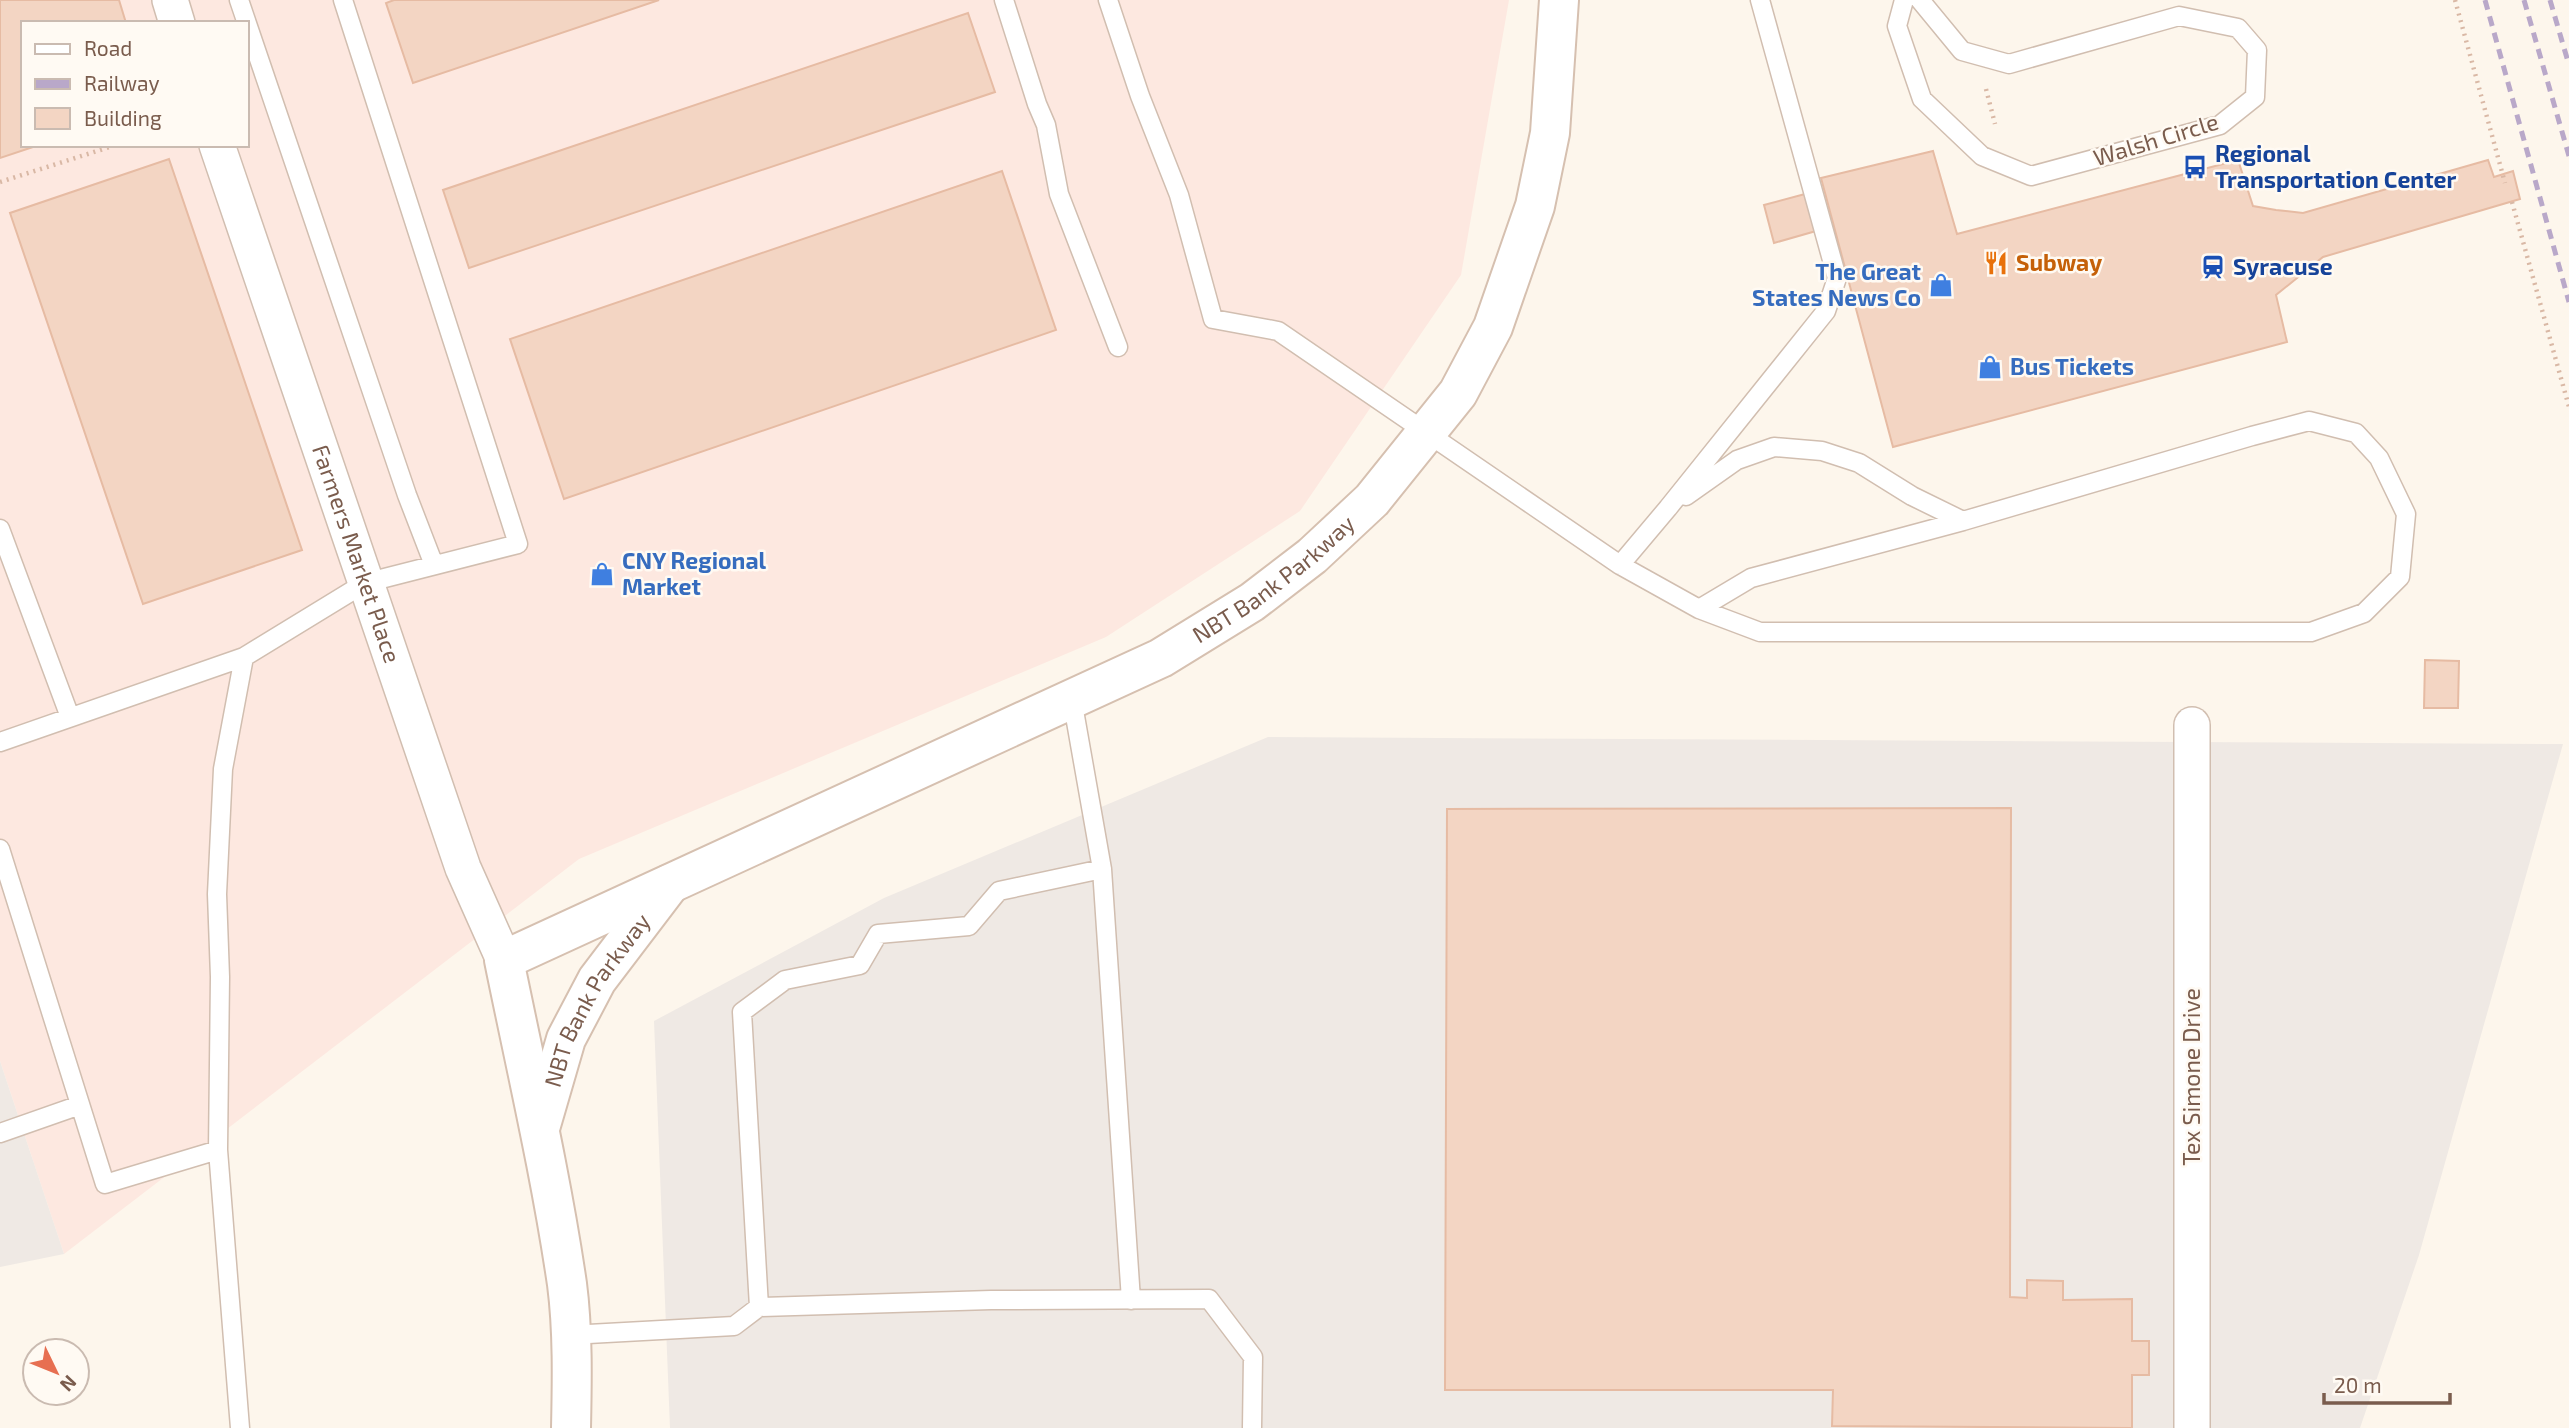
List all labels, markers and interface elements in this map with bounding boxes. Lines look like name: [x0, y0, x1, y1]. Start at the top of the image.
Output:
legend: [21, 21, 248, 147]
text: Road: [84, 35, 132, 60]
text: Railway: [84, 70, 160, 95]
text: Building: [84, 105, 162, 130]
street label: Walsh Circle: [2090, 107, 2222, 171]
place label: Regional Transportation Center: [2215, 139, 2457, 193]
bus stop icon: Regional Transportation Center: [2181, 153, 2209, 181]
place label: Subway: [2016, 248, 2102, 276]
restaurant icon: Subway: [1982, 249, 2010, 277]
place label: Syracuse: [2233, 252, 2333, 280]
station icon: Syracuse: [2199, 253, 2227, 281]
place label: The Great States News Co: [1752, 257, 1921, 311]
shop icon: The Great States News Co: [1927, 271, 1955, 299]
place label: Bus Tickets: [2010, 352, 2134, 380]
shop icon: Bus Tickets: [1976, 353, 2004, 381]
street label: Farmers Market Place: [307, 441, 407, 666]
street label: NBT Bank Parkway: [1187, 509, 1360, 648]
place label: CNY Regional Market: [622, 546, 766, 600]
shop icon: CNY Regional Market: [588, 560, 616, 588]
street label: NBT Bank Parkway: [538, 907, 656, 1090]
street label: Tex Simone Drive: [2177, 988, 2205, 1166]
north arrow: [21, 1337, 91, 1407]
scale bar: [2324, 1362, 2450, 1406]
text: N: [56, 1371, 82, 1397]
text: 20 m: [2334, 1372, 2382, 1397]

